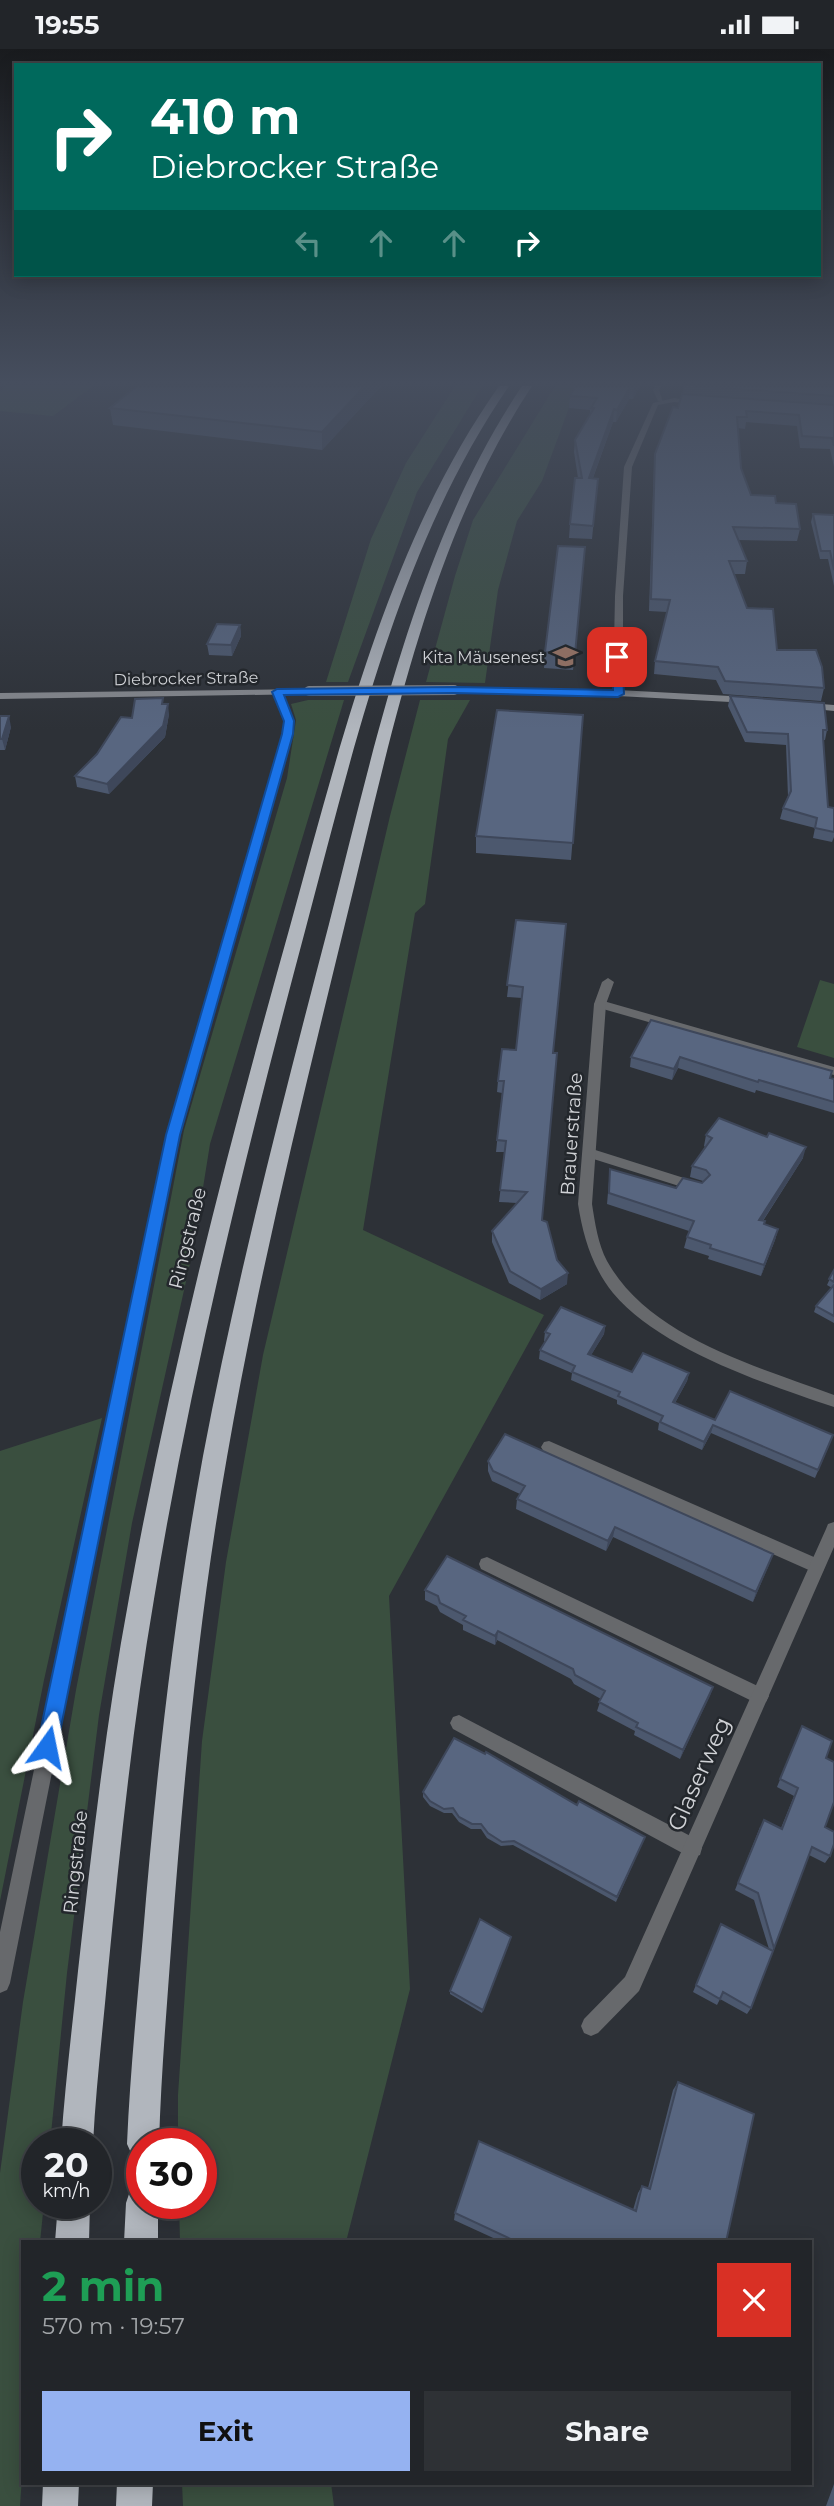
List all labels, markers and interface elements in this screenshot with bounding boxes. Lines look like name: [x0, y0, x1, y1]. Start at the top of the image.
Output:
text: 19:55: [35, 9, 99, 41]
text: 410 m: [150, 87, 300, 146]
icon: right: [35, 91, 126, 182]
text: Diebrocker Straße: [150, 147, 439, 186]
icon: left: [289, 224, 327, 262]
icon: ahead: [362, 224, 400, 262]
icon: ahead: [435, 224, 473, 262]
icon: right: [508, 224, 546, 262]
pin: [587, 627, 647, 687]
icon: arrive: [598, 638, 636, 676]
school or university icon: Kita Mäusenest: [551, 643, 579, 671]
place label: Kita Mäusenest: [422, 648, 546, 667]
street label: Diebrocker Straße: [114, 668, 258, 689]
street label: Brauerstraße: [556, 1072, 587, 1196]
street label: Ringstraße: [164, 1185, 211, 1291]
position arrow: [10, 1710, 84, 1784]
street label: Glaserweg: [661, 1713, 737, 1835]
street label: Ringstraße: [59, 1809, 92, 1915]
speed limit sign: 30: [126, 2128, 217, 2219]
text: 20: [44, 2143, 89, 2186]
text: km/h: [42, 2180, 91, 2202]
text: 2 min: [42, 2260, 164, 2312]
button: close: [717, 2263, 791, 2337]
text: 570 m · 19:57: [42, 2312, 185, 2340]
button: Exit: [42, 2391, 410, 2471]
button: Share: [424, 2391, 791, 2471]

